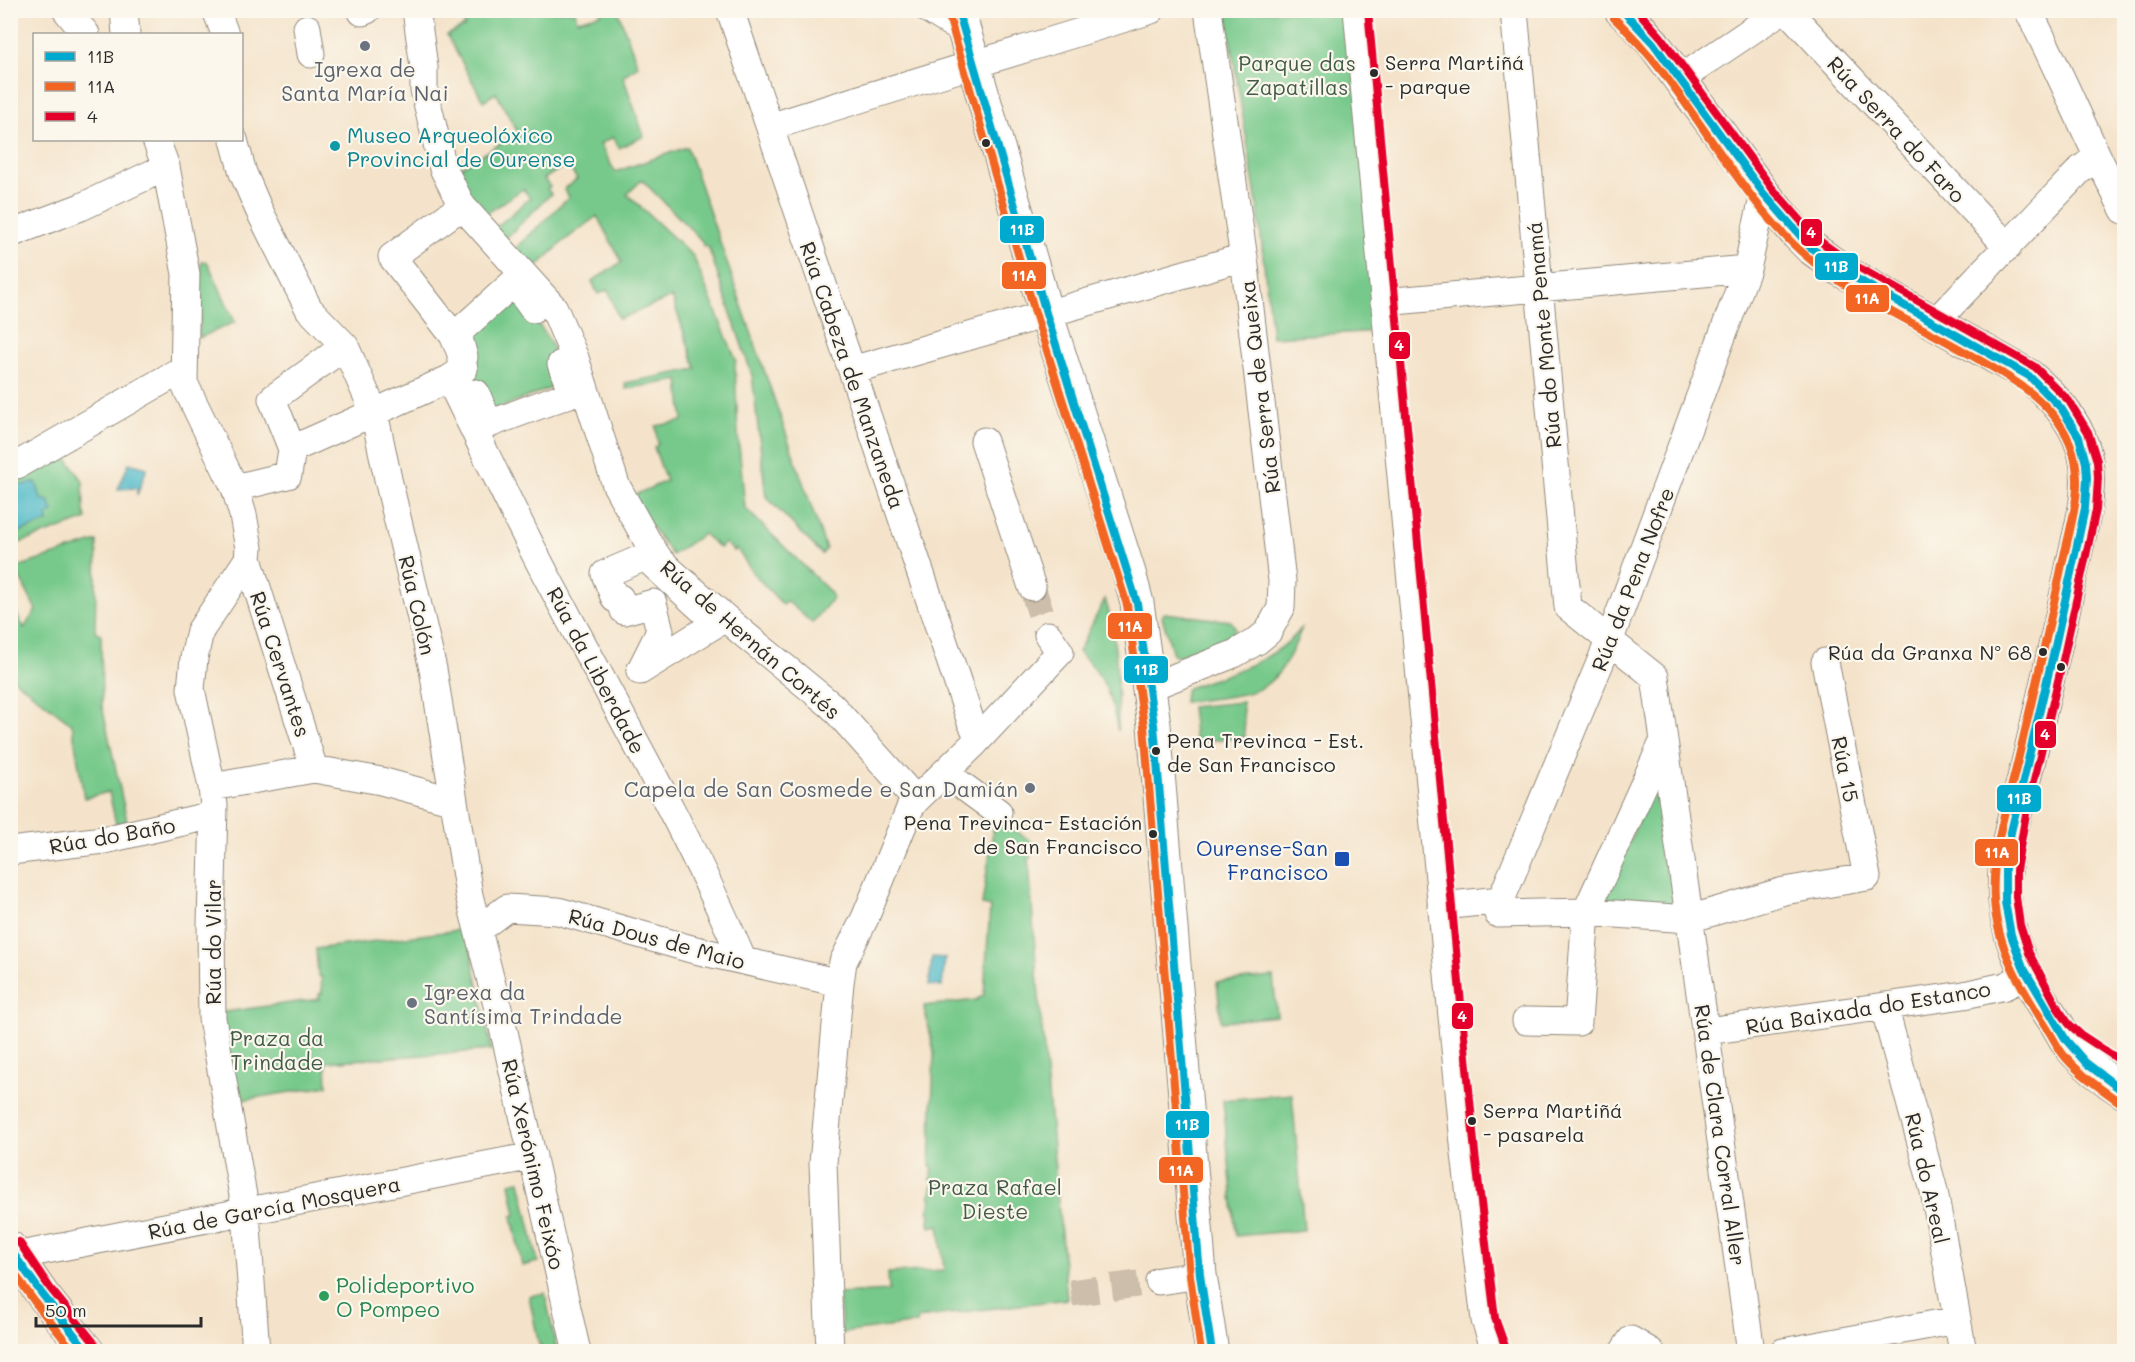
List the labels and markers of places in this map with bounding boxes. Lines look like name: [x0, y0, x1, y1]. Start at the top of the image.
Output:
marker: Igrexa de Santa María Nai: [358, 39, 372, 53]
place label: Serra Martiñá - parque: [1385, 49, 1524, 99]
place label: Igrexa de Santa María Nai: [281, 55, 449, 106]
marker: Serra Martiñá - parque: [1368, 67, 1380, 79]
place label: Museo Arqueolóxico Provincial de Ourense: [347, 121, 575, 172]
unlabelled marker: [980, 137, 992, 149]
marker: Museo Arqueolóxico Provincial de Ourense: [328, 139, 342, 153]
place label: Rúa da Granxa Nº 68: [1828, 639, 2032, 665]
marker: Rúa da Granxa Nº 68: [2037, 646, 2049, 658]
unlabelled marker: [2055, 661, 2067, 673]
place label: Pena Trevinca - Est. de San Francisco: [1167, 727, 1364, 777]
marker: Pena Trevinca - Est. de San Francisco: [1150, 745, 1162, 757]
place label: Capela de San Cosmede e San Damián: [624, 775, 1018, 802]
marker: Capela de San Cosmede e San Damián: [1023, 781, 1037, 795]
place label: Pena Trevinca- Estación de San Francisco: [904, 809, 1142, 859]
marker: Pena Trevinca- Estación de San Francisco: [1147, 828, 1159, 840]
place label: Ourense-San Francisco: [1196, 834, 1328, 885]
marker: Ourense-San Francisco: [1333, 850, 1351, 868]
place label: Igrexa da Santísima Trindade: [424, 978, 623, 1029]
marker: Igrexa da Santísima Trindade: [405, 996, 419, 1010]
place label: Serra Martiñá - pasarela: [1483, 1097, 1622, 1147]
marker: Serra Martiñá - pasarela: [1466, 1115, 1478, 1127]
place label: Polideportivo O Pompeo: [336, 1271, 474, 1322]
marker: Polideportivo O Pompeo: [317, 1289, 331, 1303]

